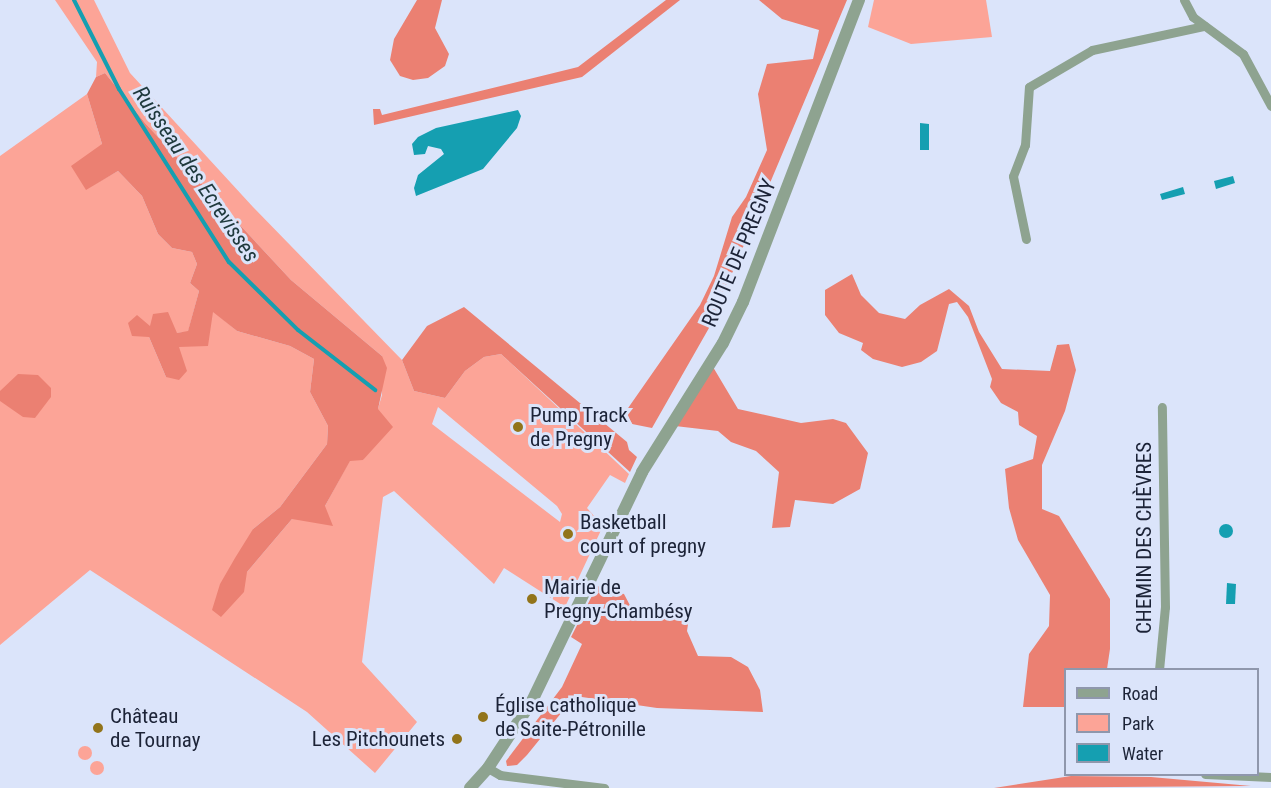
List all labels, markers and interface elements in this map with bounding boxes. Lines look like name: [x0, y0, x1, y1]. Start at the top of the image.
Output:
water label: Ruisseau des Ecrevisses: [127, 81, 265, 267]
street label: ROUTE DE PREGNY: [696, 175, 782, 331]
place label: Pump Track de Pregny: [530, 402, 628, 452]
marker: Pump Track de Pregny: [511, 420, 525, 434]
street label: CHEMIN DES CHÈVRES: [1131, 442, 1157, 634]
place label: Basketball court of pregny: [580, 509, 706, 559]
marker: Basketball court of pregny: [561, 527, 575, 541]
place label: Mairie de Pregny-Chambésy: [544, 574, 693, 624]
marker: Mairie de Pregny-Chambésy: [525, 592, 539, 606]
legend: [1064, 668, 1259, 776]
text: Road: [1122, 683, 1158, 704]
place label: Église catholique de Saite-Pétronille: [495, 692, 646, 742]
place label: Château de Tournay: [110, 703, 201, 753]
marker: Église catholique de Saite-Pétronille: [476, 710, 490, 724]
text: Park: [1122, 713, 1154, 734]
marker: Château de Tournay: [91, 721, 105, 735]
place label: Les Pitchounets: [312, 726, 445, 752]
marker: Les Pitchounets: [450, 732, 464, 746]
text: Water: [1122, 743, 1163, 764]

